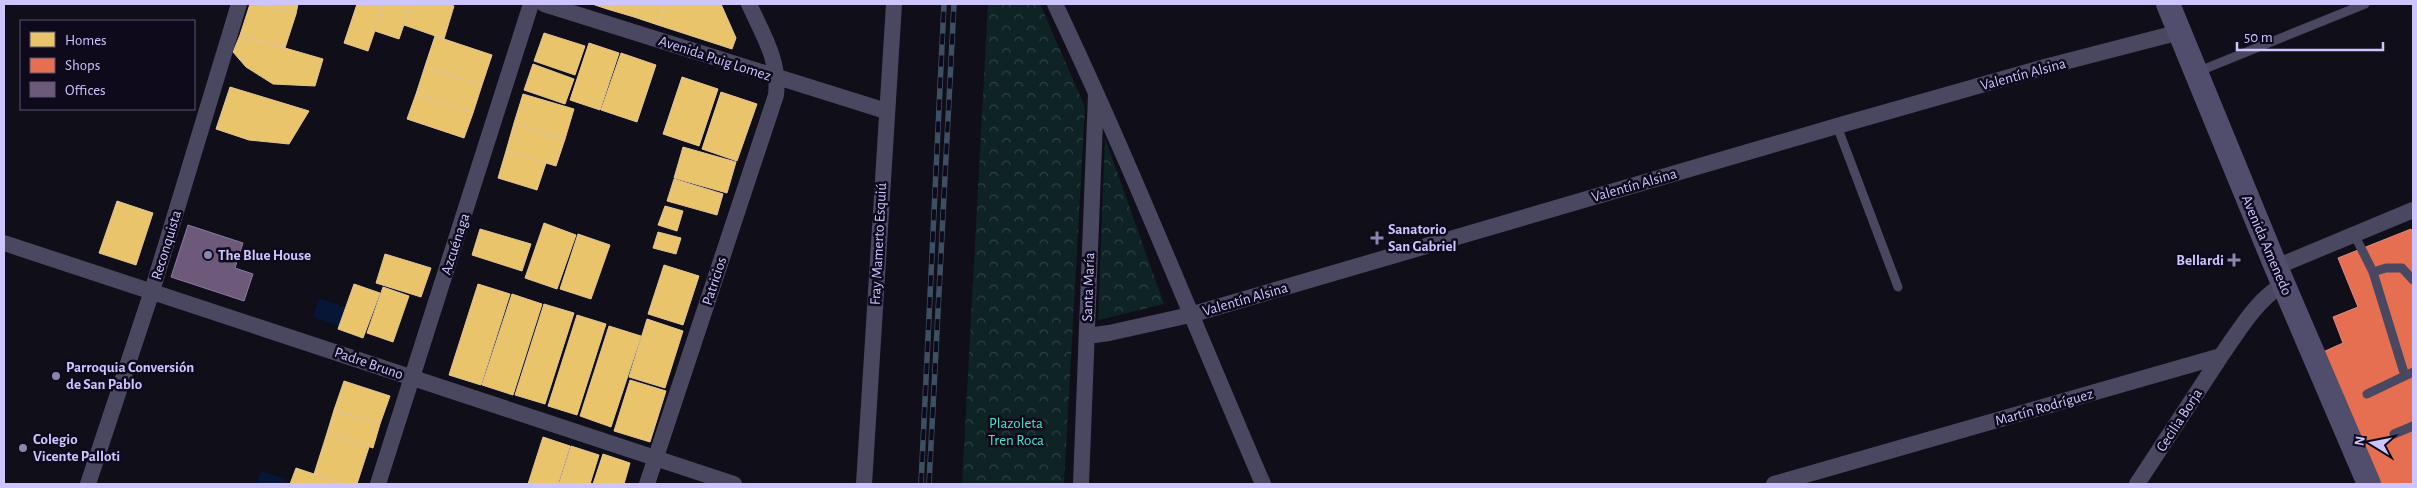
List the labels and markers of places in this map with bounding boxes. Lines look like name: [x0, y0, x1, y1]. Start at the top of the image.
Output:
place label: Sanatorio San Gabriel: [1388, 222, 1456, 254]
marker: Sanatorio San Gabriel: [1370, 231, 1384, 245]
place label: The Blue House: [218, 248, 311, 263]
marker: The Blue House: [202, 249, 214, 261]
place label: Bellardi: [2176, 253, 2224, 268]
marker: Bellardi: [2228, 254, 2240, 266]
place label: Parroquia Conversión de San Pablo: [66, 360, 194, 392]
marker: Parroquia Conversión de San Pablo: [50, 370, 62, 382]
place label: Colegio Vicente Palloti: [33, 432, 120, 464]
marker: Colegio Vicente Palloti: [17, 442, 29, 454]

